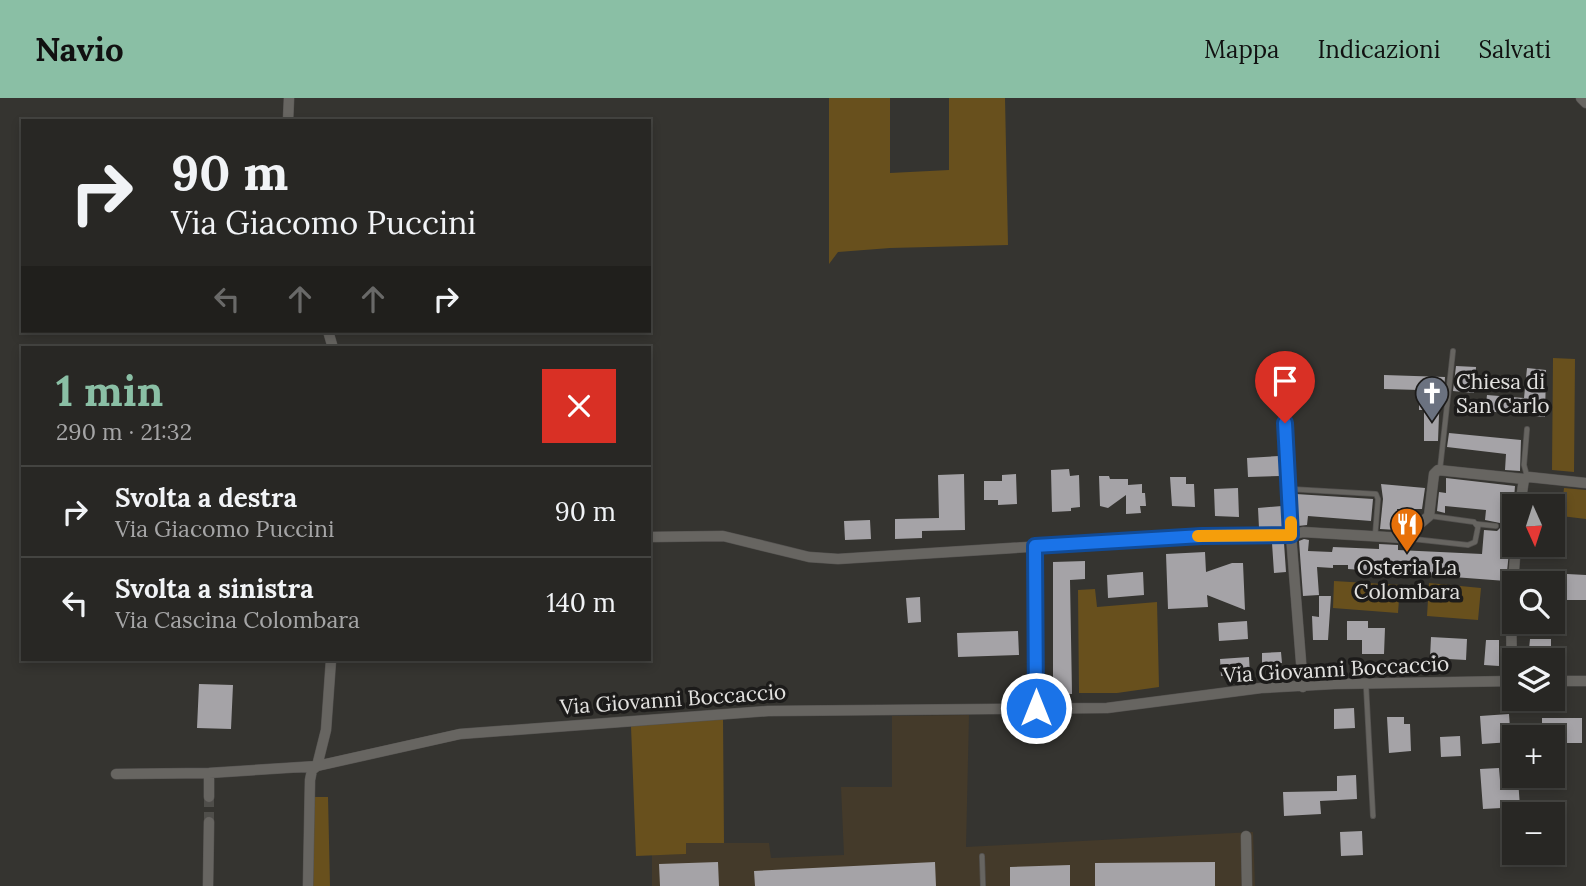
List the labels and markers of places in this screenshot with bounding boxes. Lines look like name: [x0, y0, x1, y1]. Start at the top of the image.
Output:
pin: [1255, 351, 1315, 423]
place label: Chiesa di San Carlo: [1456, 368, 1550, 419]
church icon: Chiesa di San Carlo: [1413, 374, 1451, 423]
restaurant icon: Osteria La Colombara: [1388, 505, 1426, 554]
place label: Osteria La Colombara: [1354, 554, 1460, 605]

